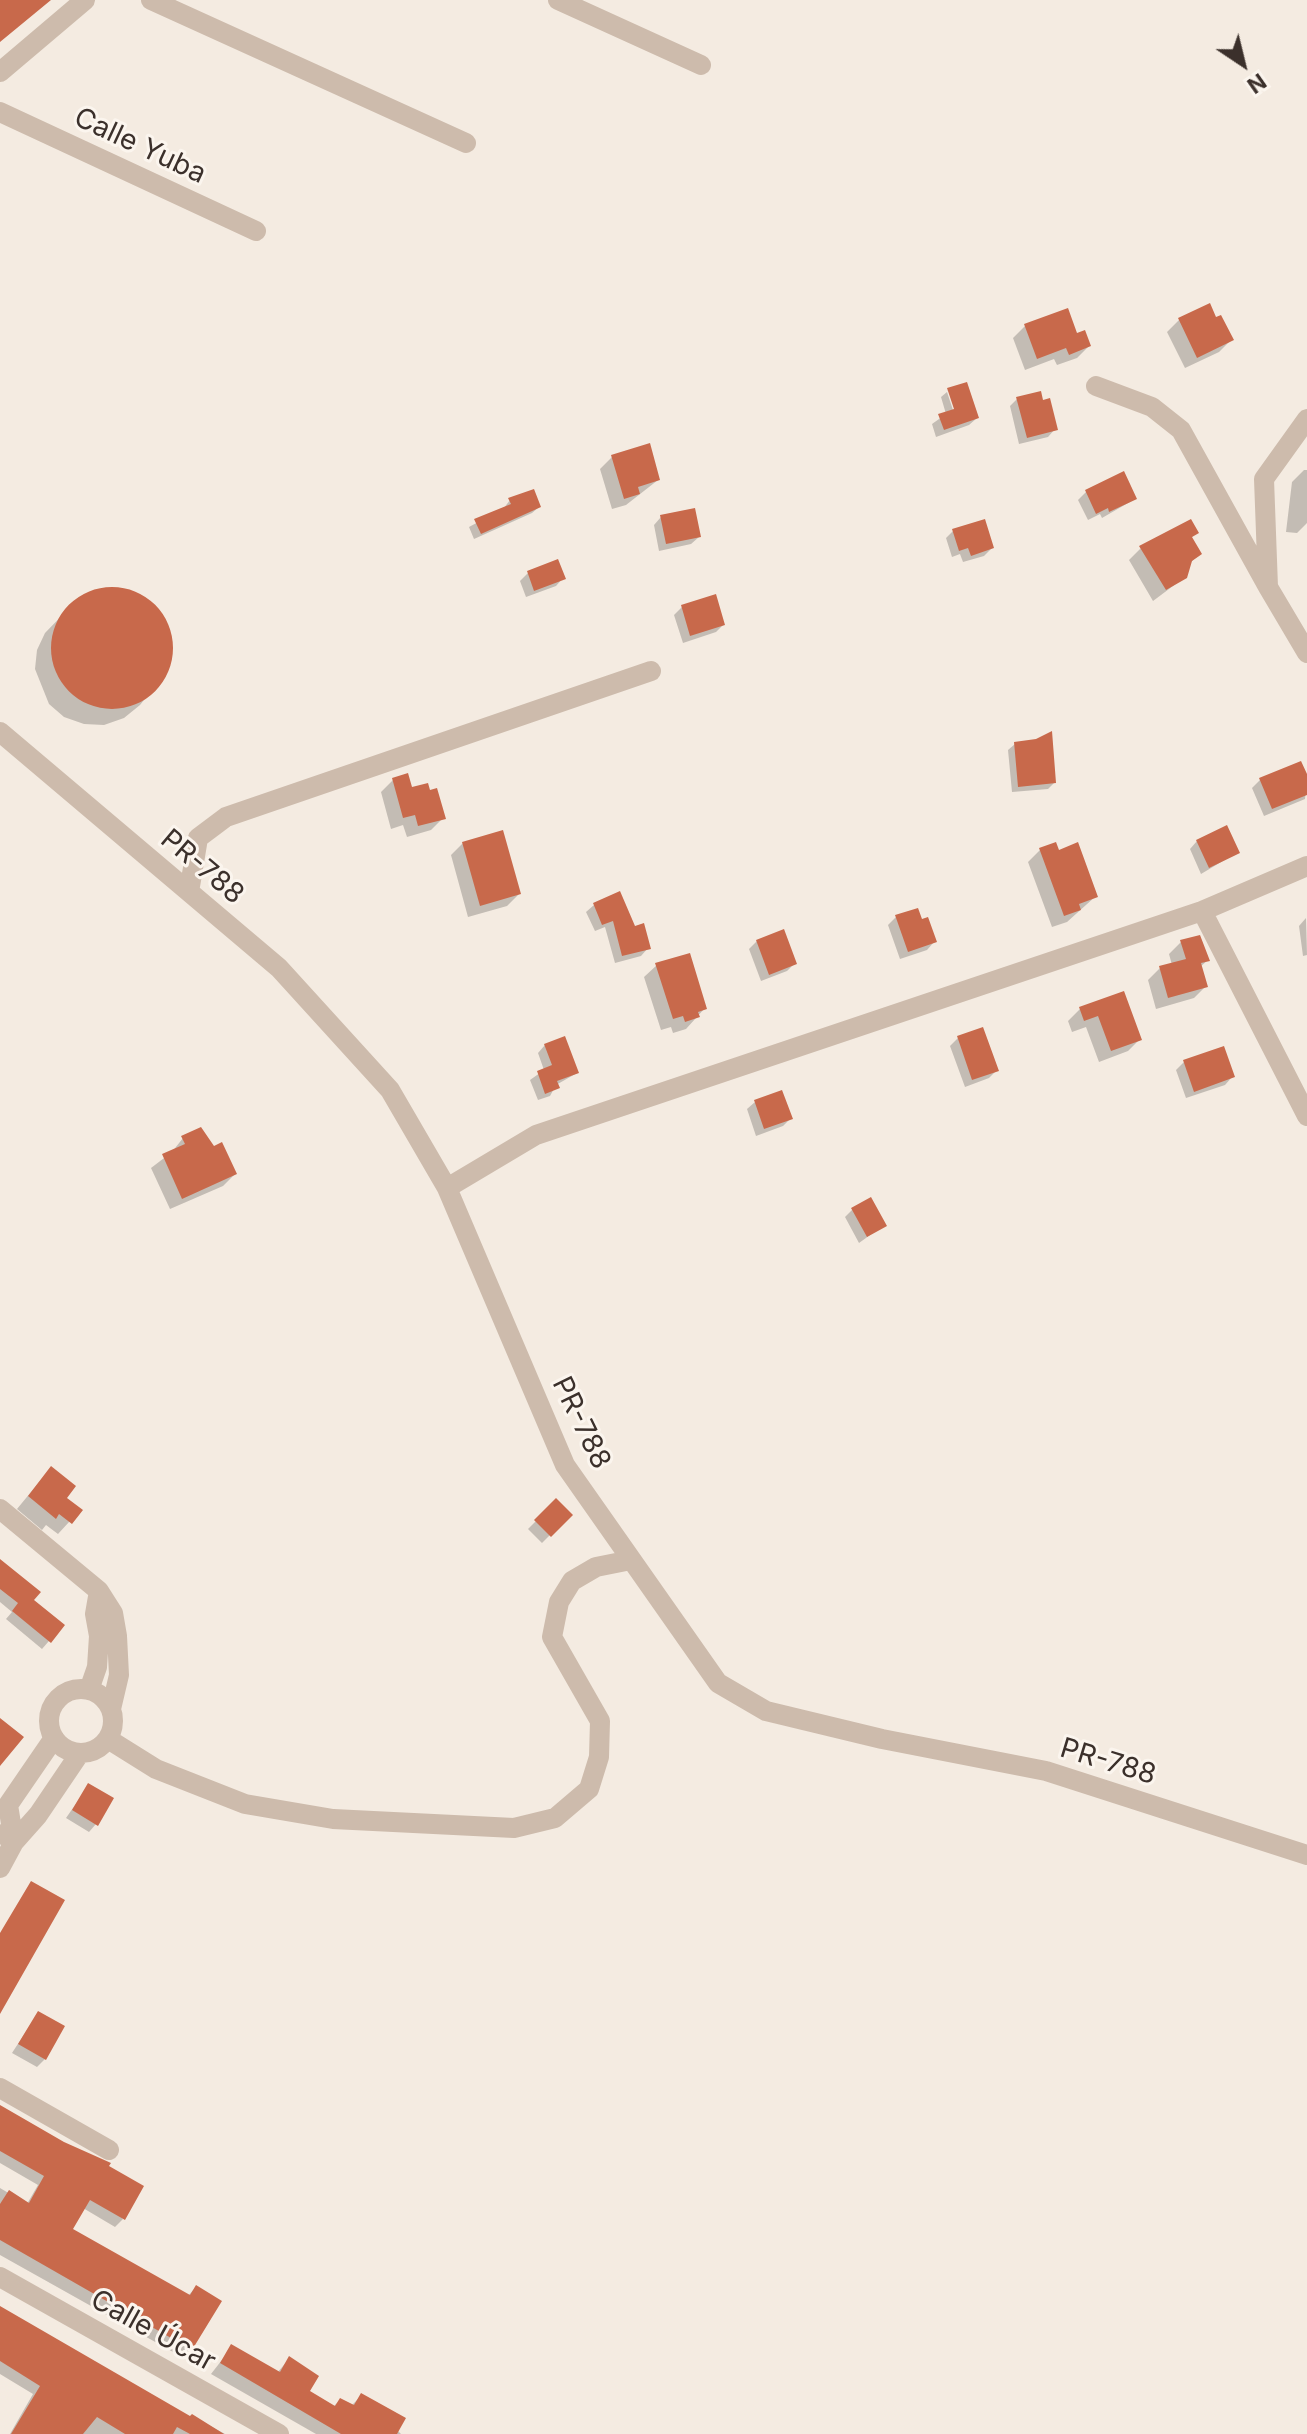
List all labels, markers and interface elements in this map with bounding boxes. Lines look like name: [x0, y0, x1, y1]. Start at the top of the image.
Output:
north arrow: [1203, 24, 1283, 104]
text: N: [1242, 68, 1271, 99]
street label: Calle Yuba: [69, 101, 211, 191]
street label: PR-788: [154, 823, 250, 911]
street label: PR-788: [544, 1371, 618, 1475]
street label: PR-788: [1056, 1732, 1160, 1792]
street label: Calle Úcar: [85, 2283, 221, 2379]

